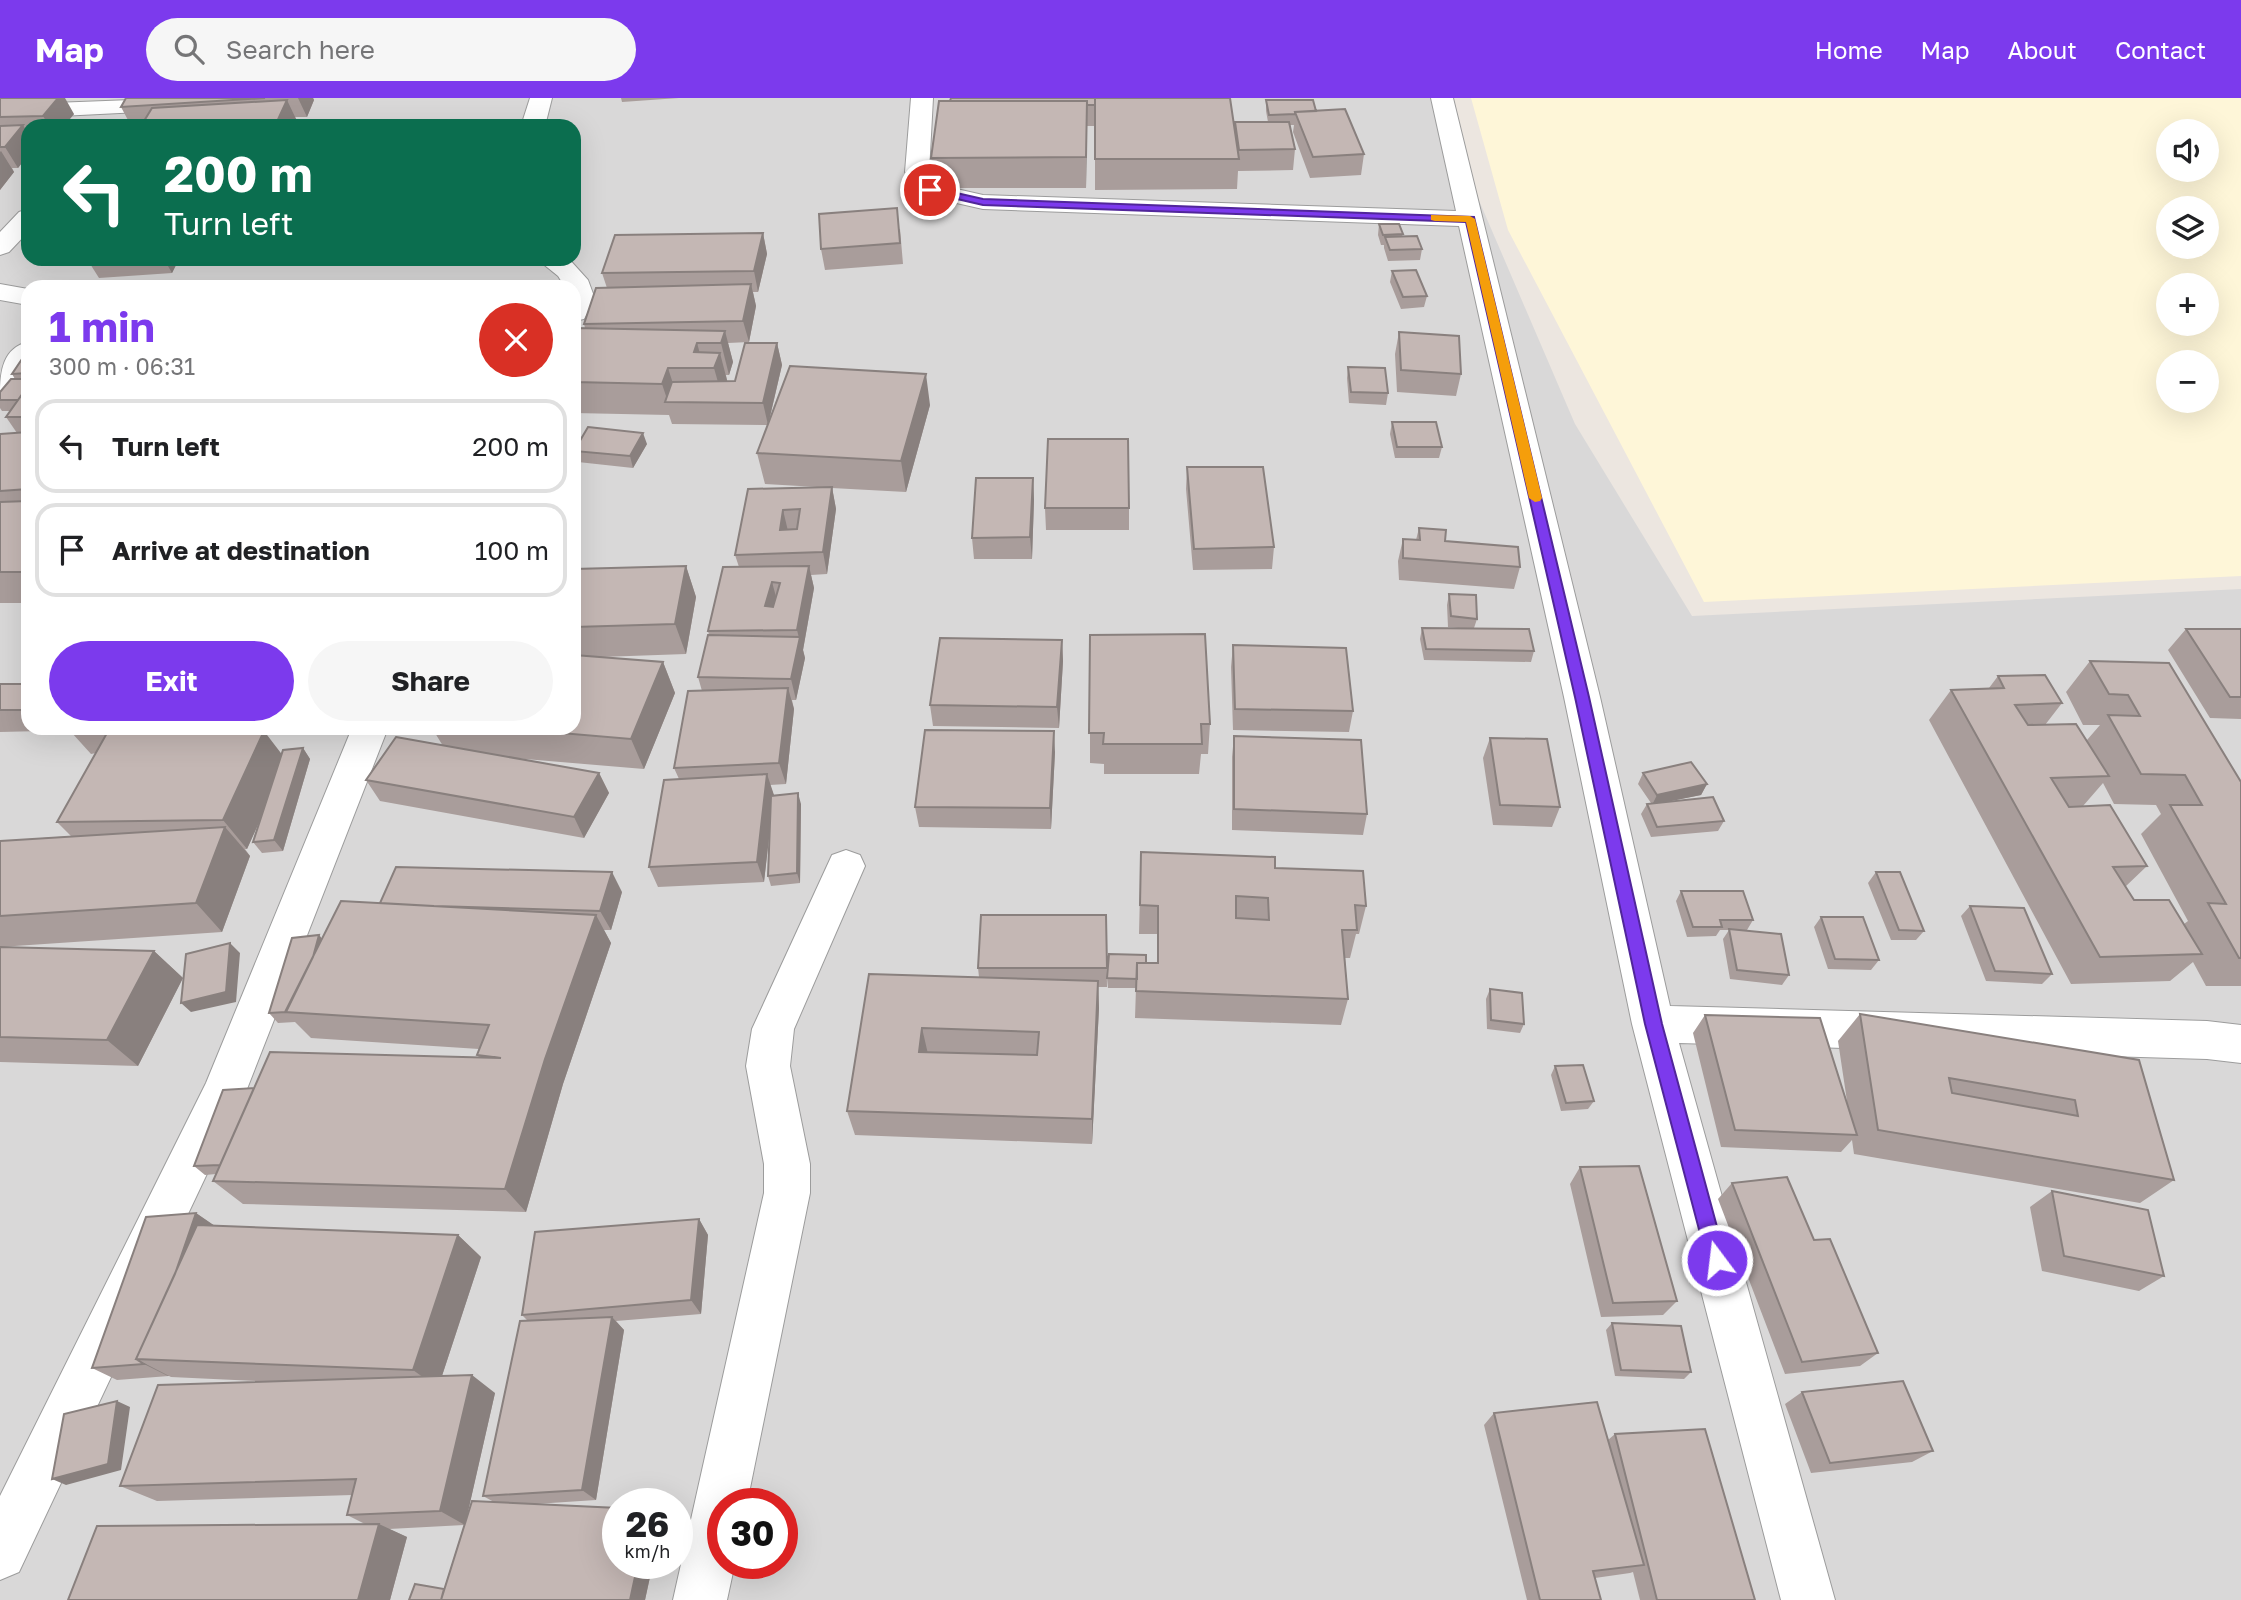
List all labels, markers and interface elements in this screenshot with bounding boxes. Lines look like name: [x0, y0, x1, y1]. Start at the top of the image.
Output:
search box: [146, 18, 636, 81]
text: Map: [35, 30, 104, 69]
icon: search: [170, 30, 208, 68]
text: Search here: [226, 34, 375, 65]
text: Home: [1815, 35, 1883, 64]
text: Map: [1921, 35, 1970, 64]
text: About: [2008, 35, 2077, 64]
text: Contact: [2115, 35, 2206, 64]
map controls: [2156, 119, 2219, 413]
button: sound: [2156, 119, 2219, 182]
text: 200 m: [164, 144, 313, 203]
icon: left: [49, 147, 140, 238]
pin: [900, 160, 960, 220]
icon: arrive: [911, 171, 949, 209]
button: layers: [2156, 196, 2219, 259]
text: Turn left: [164, 204, 293, 242]
button: +: [2156, 273, 2219, 336]
text: 1 min: [49, 301, 155, 351]
button: close: [479, 303, 553, 377]
button: −: [2156, 350, 2219, 413]
text: 300 m · 06:31: [49, 352, 195, 380]
icon: left: [53, 427, 91, 465]
text: Turn left: [112, 431, 220, 462]
text: 200 m: [472, 431, 549, 462]
icon: arrive: [53, 531, 91, 569]
text: Arrive at destination: [112, 535, 370, 566]
text: 100 m: [475, 535, 549, 566]
button: Exit: [49, 641, 294, 721]
button: Share: [308, 641, 553, 721]
position arrow: [1680, 1223, 1754, 1297]
speed limit sign: 30: [707, 1488, 798, 1579]
text: 26: [626, 1503, 669, 1545]
text: km/h: [625, 1540, 670, 1562]

